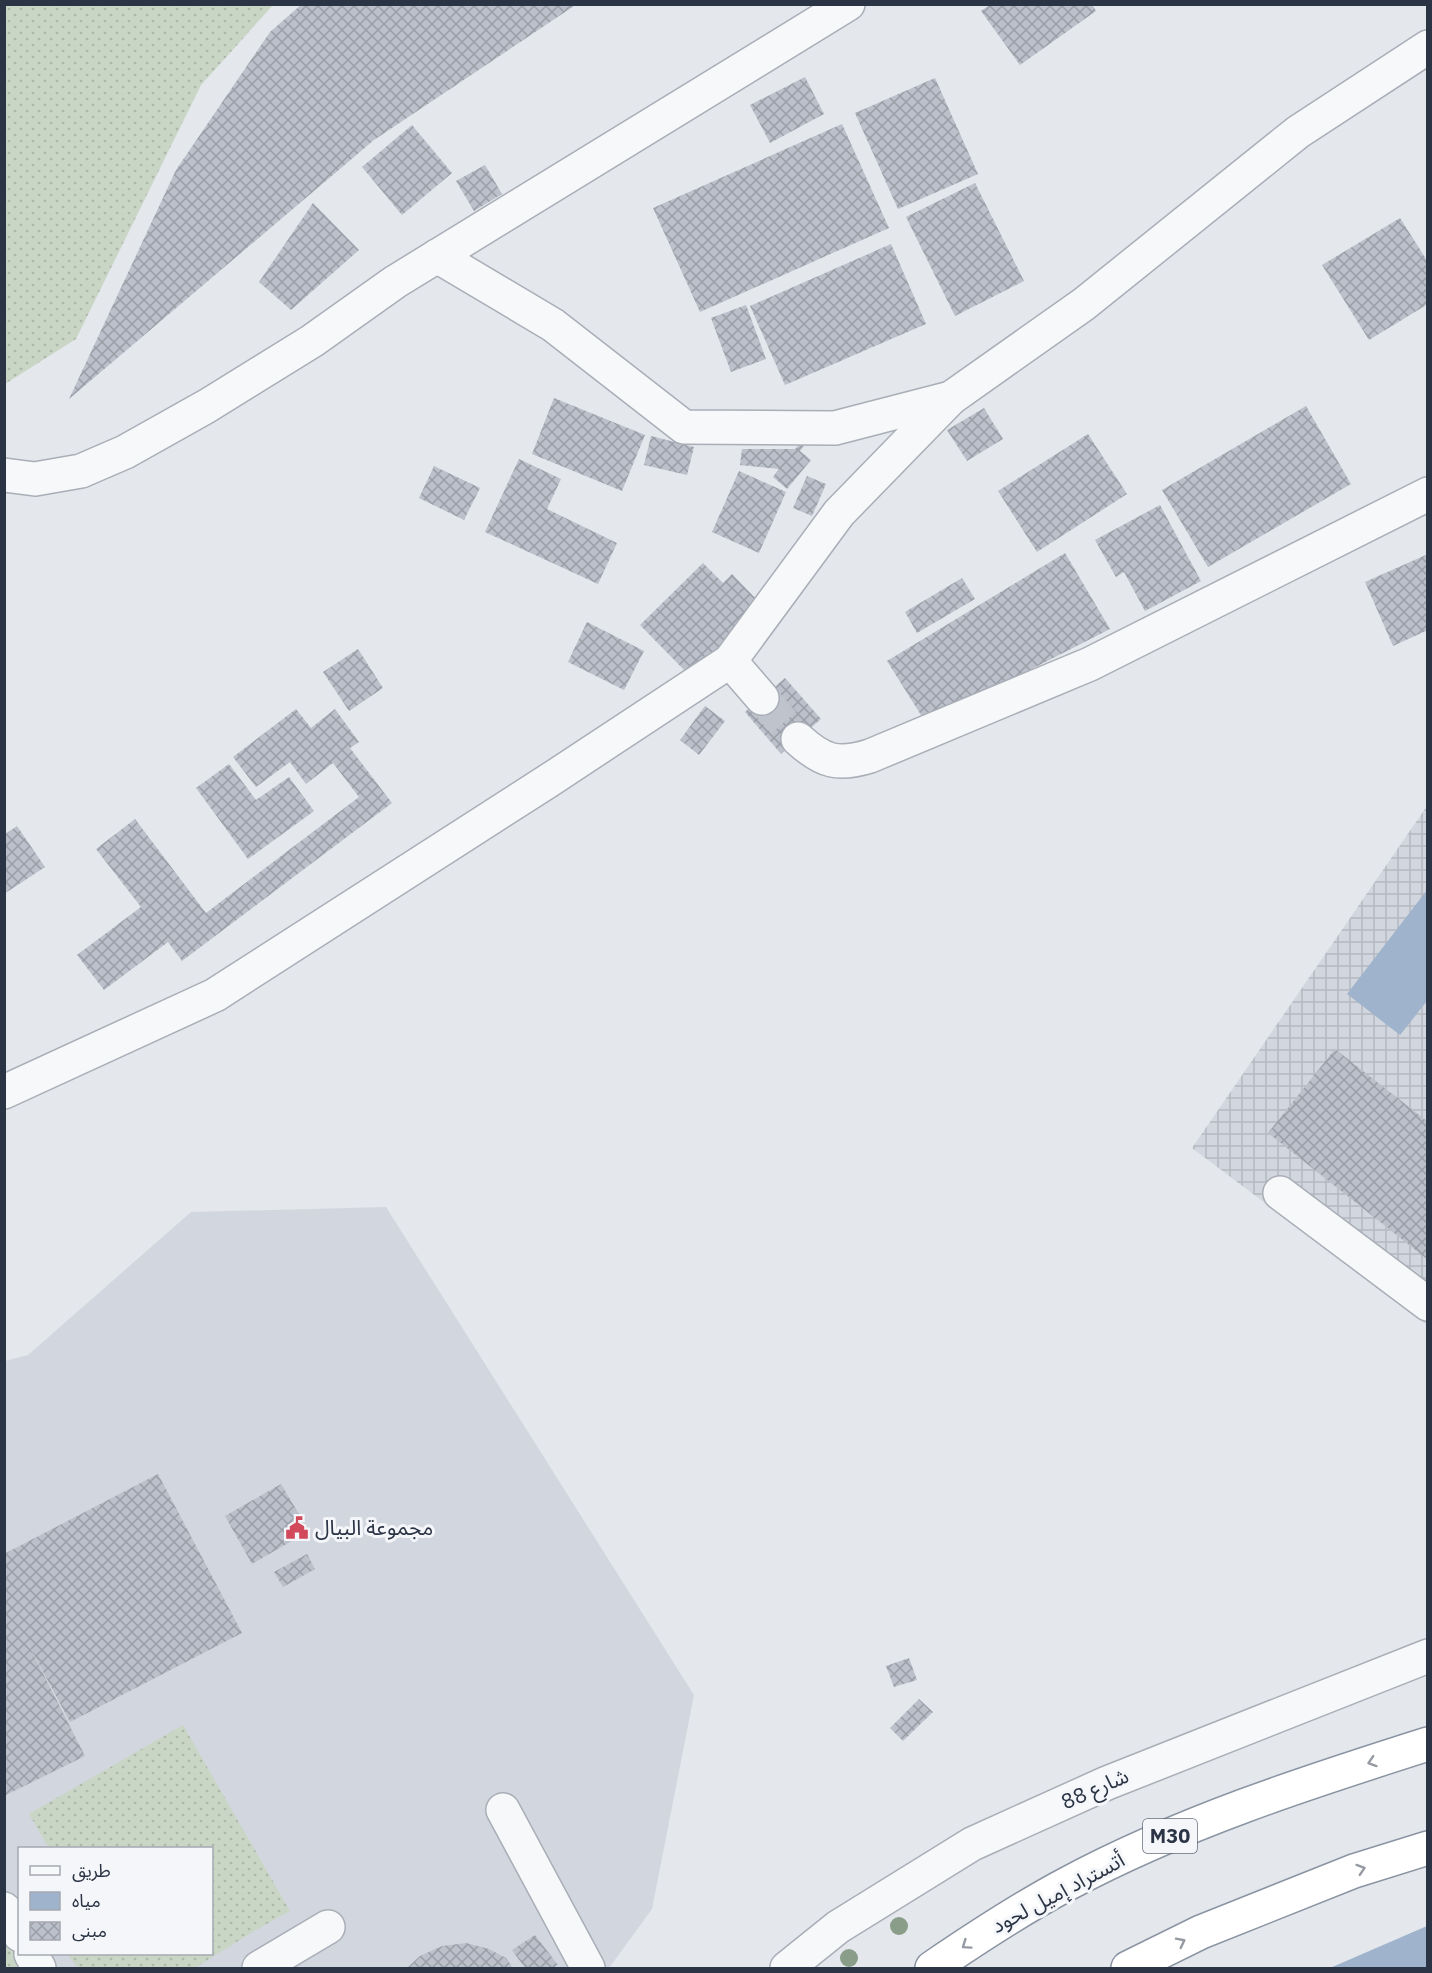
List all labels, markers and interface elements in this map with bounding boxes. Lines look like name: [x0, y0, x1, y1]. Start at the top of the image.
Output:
place label: مجموعة البيال: [315, 1513, 433, 1541]
public building icon: مجموعة البيال: [284, 1515, 310, 1541]
one-way arrow: [1367, 1754, 1378, 1767]
street label: شارع 88: [1056, 1761, 1134, 1817]
road number: M30: [1143, 1819, 1197, 1853]
street label: أتستراد إميل لحود: [986, 1845, 1129, 1939]
legend: [18, 1847, 213, 1955]
text: طريق: [72, 1859, 111, 1882]
one-way arrow: [1355, 1864, 1366, 1876]
text: مياه: [72, 1889, 101, 1912]
text: مبنى: [72, 1919, 107, 1942]
one-way arrow: [962, 1938, 973, 1949]
one-way arrow: [1174, 1938, 1185, 1949]

